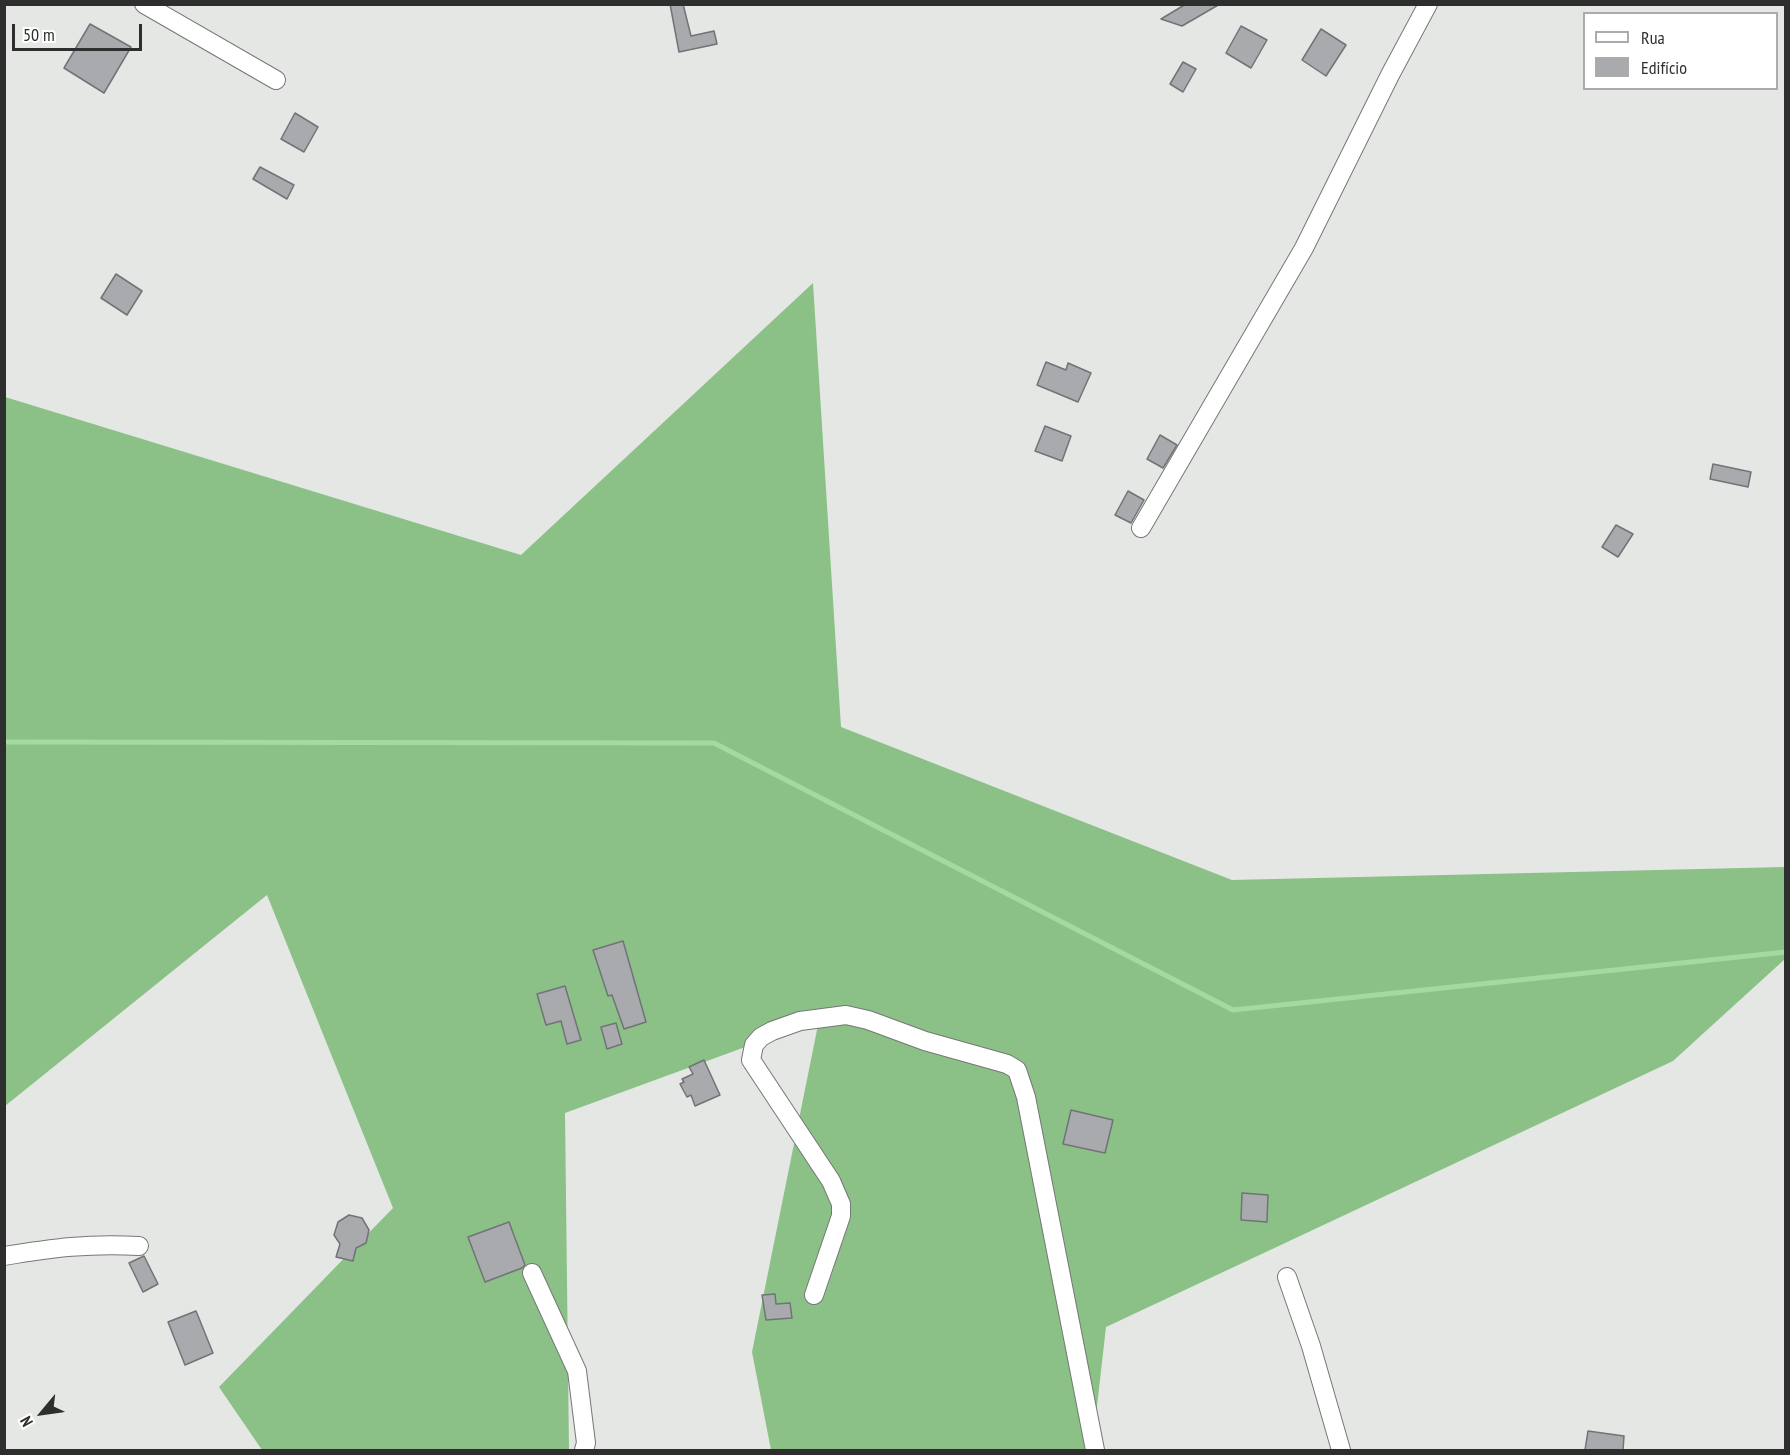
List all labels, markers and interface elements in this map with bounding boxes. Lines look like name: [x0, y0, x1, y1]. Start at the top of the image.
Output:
scale bar: [15, 12, 146, 50]
legend: [1583, 12, 1778, 90]
text: 50 m: [23, 23, 55, 46]
text: Rua: [1641, 26, 1665, 49]
text: Edifício: [1641, 56, 1687, 79]
north arrow: [12, 1383, 72, 1443]
text: N: [15, 1413, 37, 1430]

